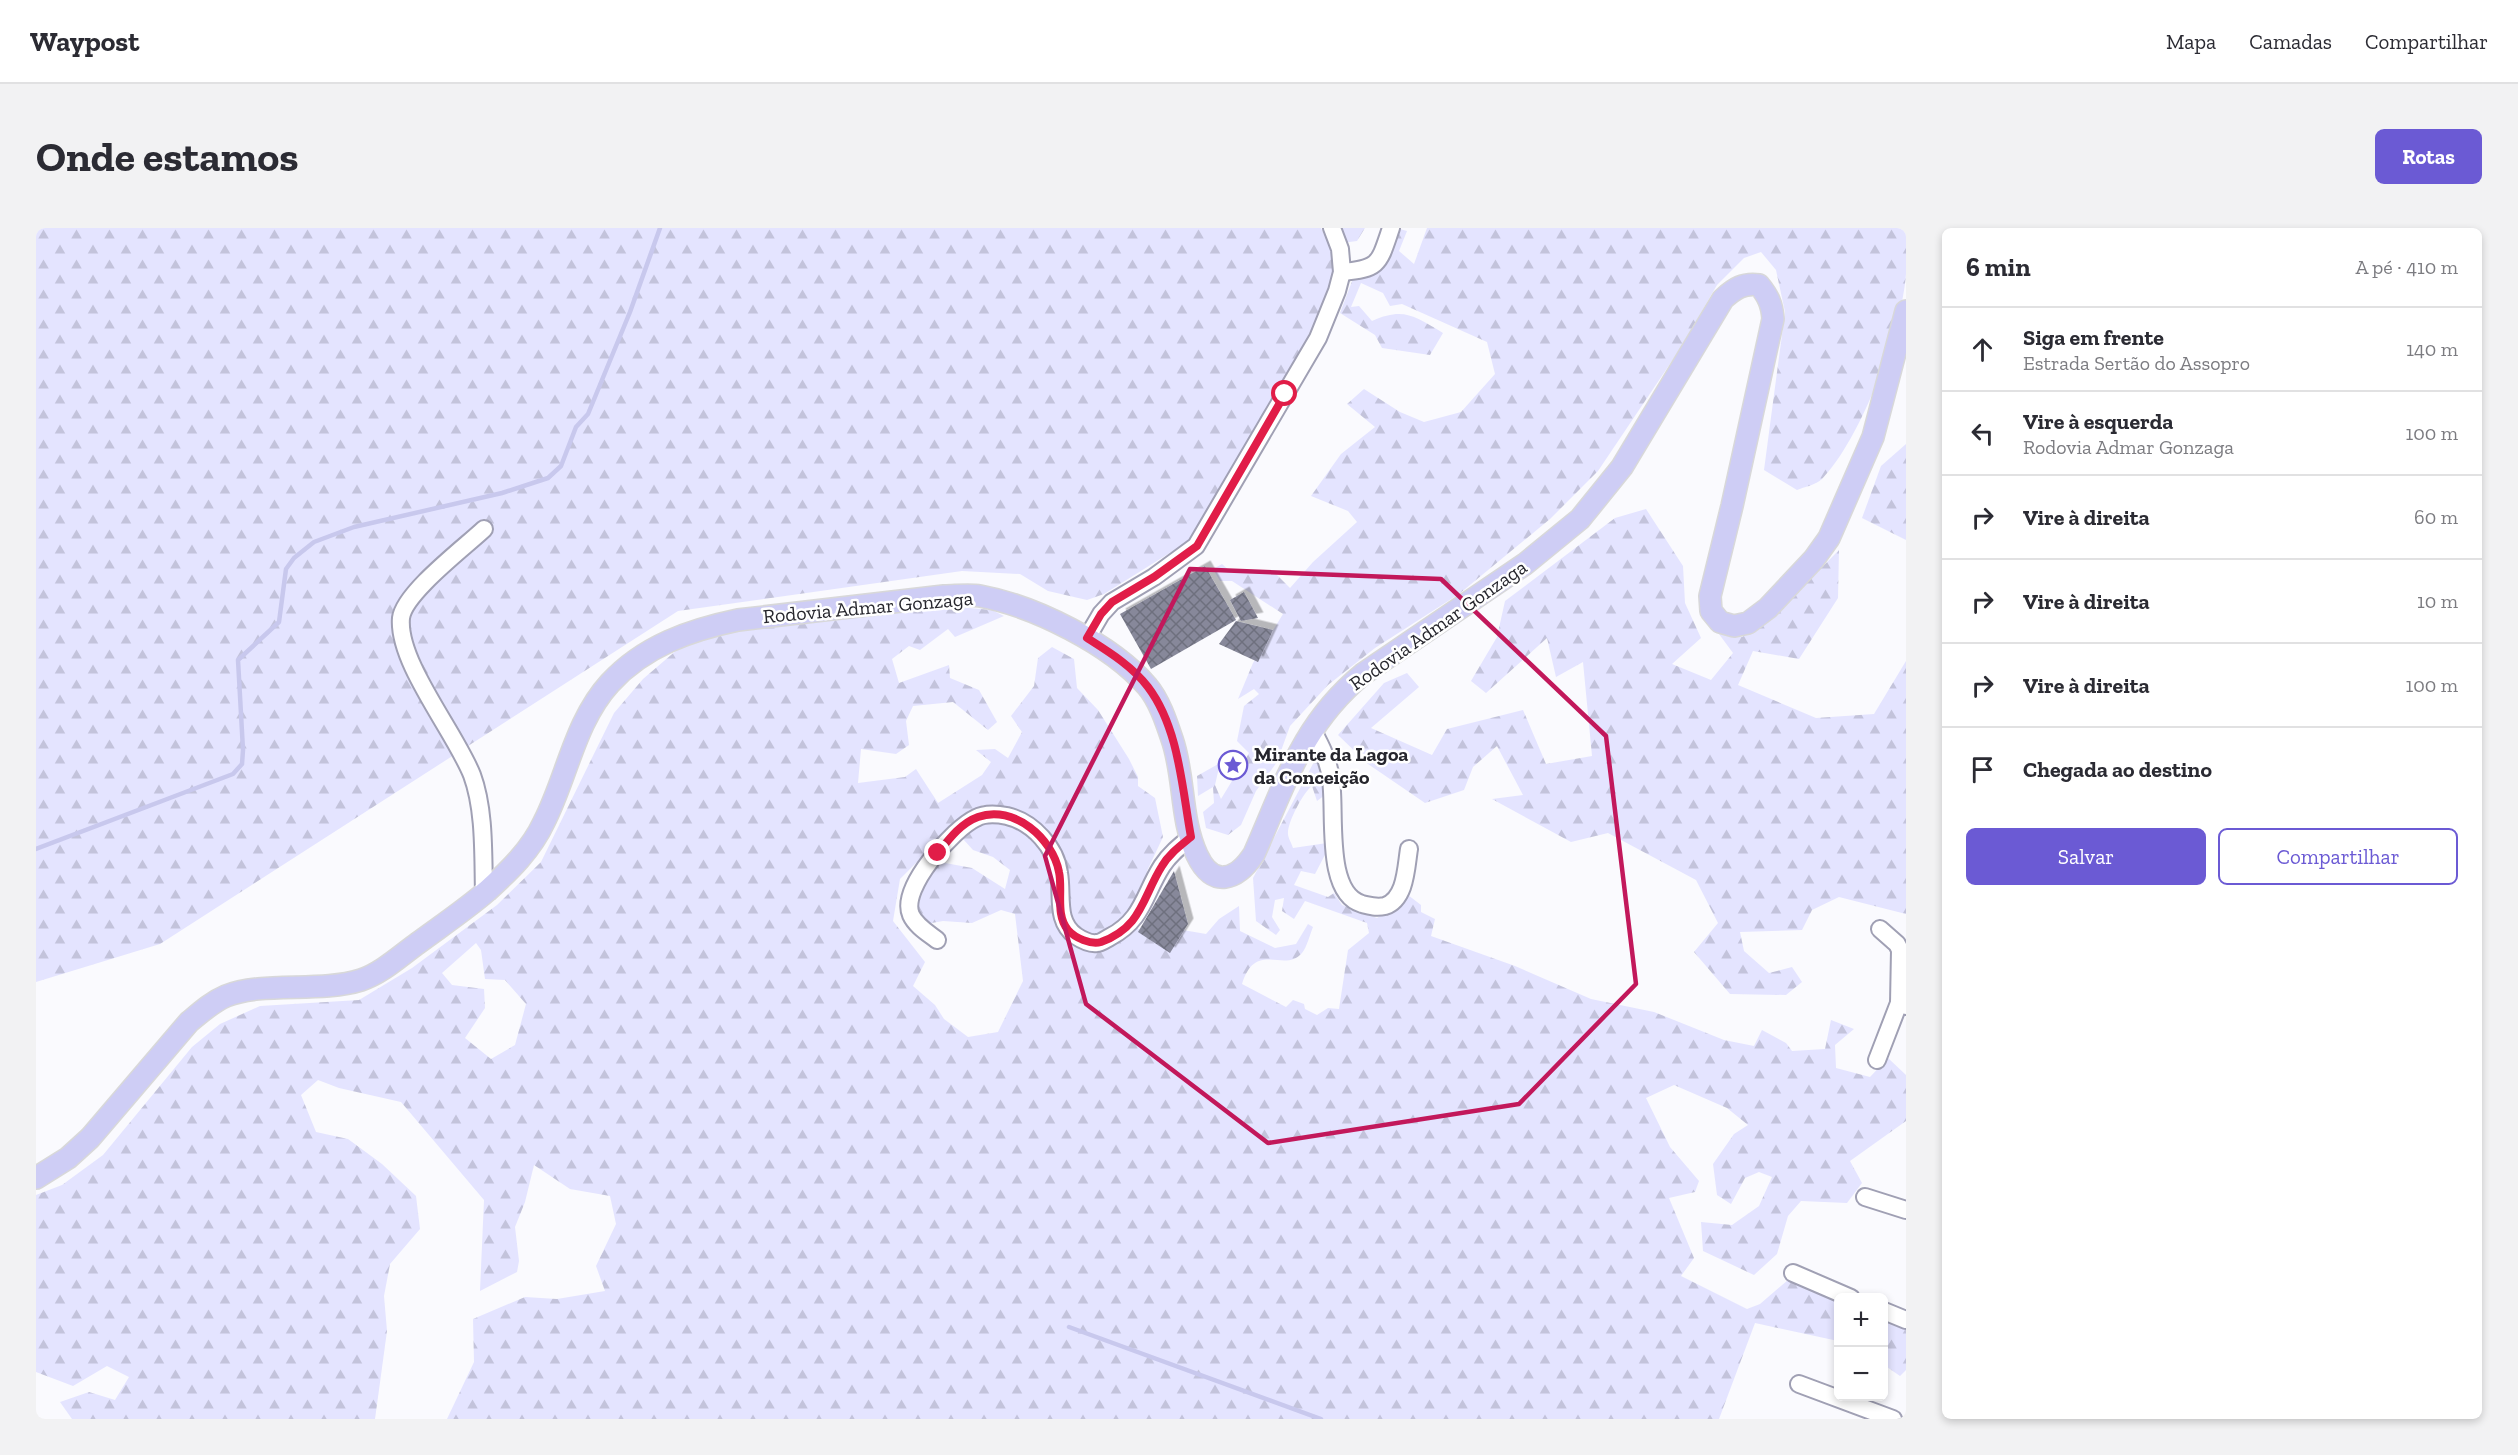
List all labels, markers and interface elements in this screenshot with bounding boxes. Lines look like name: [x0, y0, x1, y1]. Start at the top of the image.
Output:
text: Waypost: [30, 25, 139, 58]
text: Mapa: [2166, 29, 2216, 54]
text: Camadas: [2249, 29, 2332, 54]
text: Compartilhar: [2365, 29, 2488, 54]
button: Rotas: [2375, 129, 2482, 184]
text: Onde estamos: [36, 131, 298, 182]
text: 6 min: [1966, 251, 2031, 283]
text: A pé · 410 m: [2356, 255, 2458, 279]
text: Siga em frente: [2023, 324, 2164, 351]
icon: ahead: [1966, 333, 1999, 366]
text: 140 m: [2406, 337, 2458, 361]
text: Estrada Sertão do Assopro: [2023, 351, 2250, 375]
route start: [1271, 380, 1297, 406]
text: Vire à esquerda: [2023, 408, 2173, 435]
icon: left: [1966, 417, 1999, 450]
text: 100 m: [2405, 421, 2458, 445]
text: Rodovia Admar Gonzaga: [2023, 435, 2234, 459]
icon: right: [1966, 501, 1999, 534]
text: Vire à direita: [2023, 504, 2150, 531]
text: 60 m: [2414, 505, 2458, 529]
street label: Rodovia Admar Gonzaga: [1345, 554, 1532, 695]
icon: right: [1966, 585, 1999, 618]
street label: Rodovia Admar Gonzaga: [762, 586, 974, 628]
text: Vire à direita: [2023, 588, 2150, 615]
text: 10 m: [2417, 589, 2458, 613]
icon: right: [1966, 669, 1999, 702]
text: Vire à direita: [2023, 672, 2150, 699]
text: 100 m: [2405, 673, 2458, 697]
place label: Mirante da Lagoa da Conceição: [1254, 742, 1408, 789]
place icon: Mirante da Lagoa da Conceição: [1217, 749, 1249, 781]
icon: arrive: [1966, 753, 1999, 786]
text: Chegada ao destino: [2023, 756, 2212, 783]
button: Salvar: [1966, 828, 2206, 885]
button: Compartilhar: [2218, 828, 2458, 885]
route end: [924, 839, 950, 865]
map controls: [1834, 1293, 1888, 1401]
button: +: [1834, 1293, 1888, 1347]
button: −: [1834, 1347, 1888, 1401]

